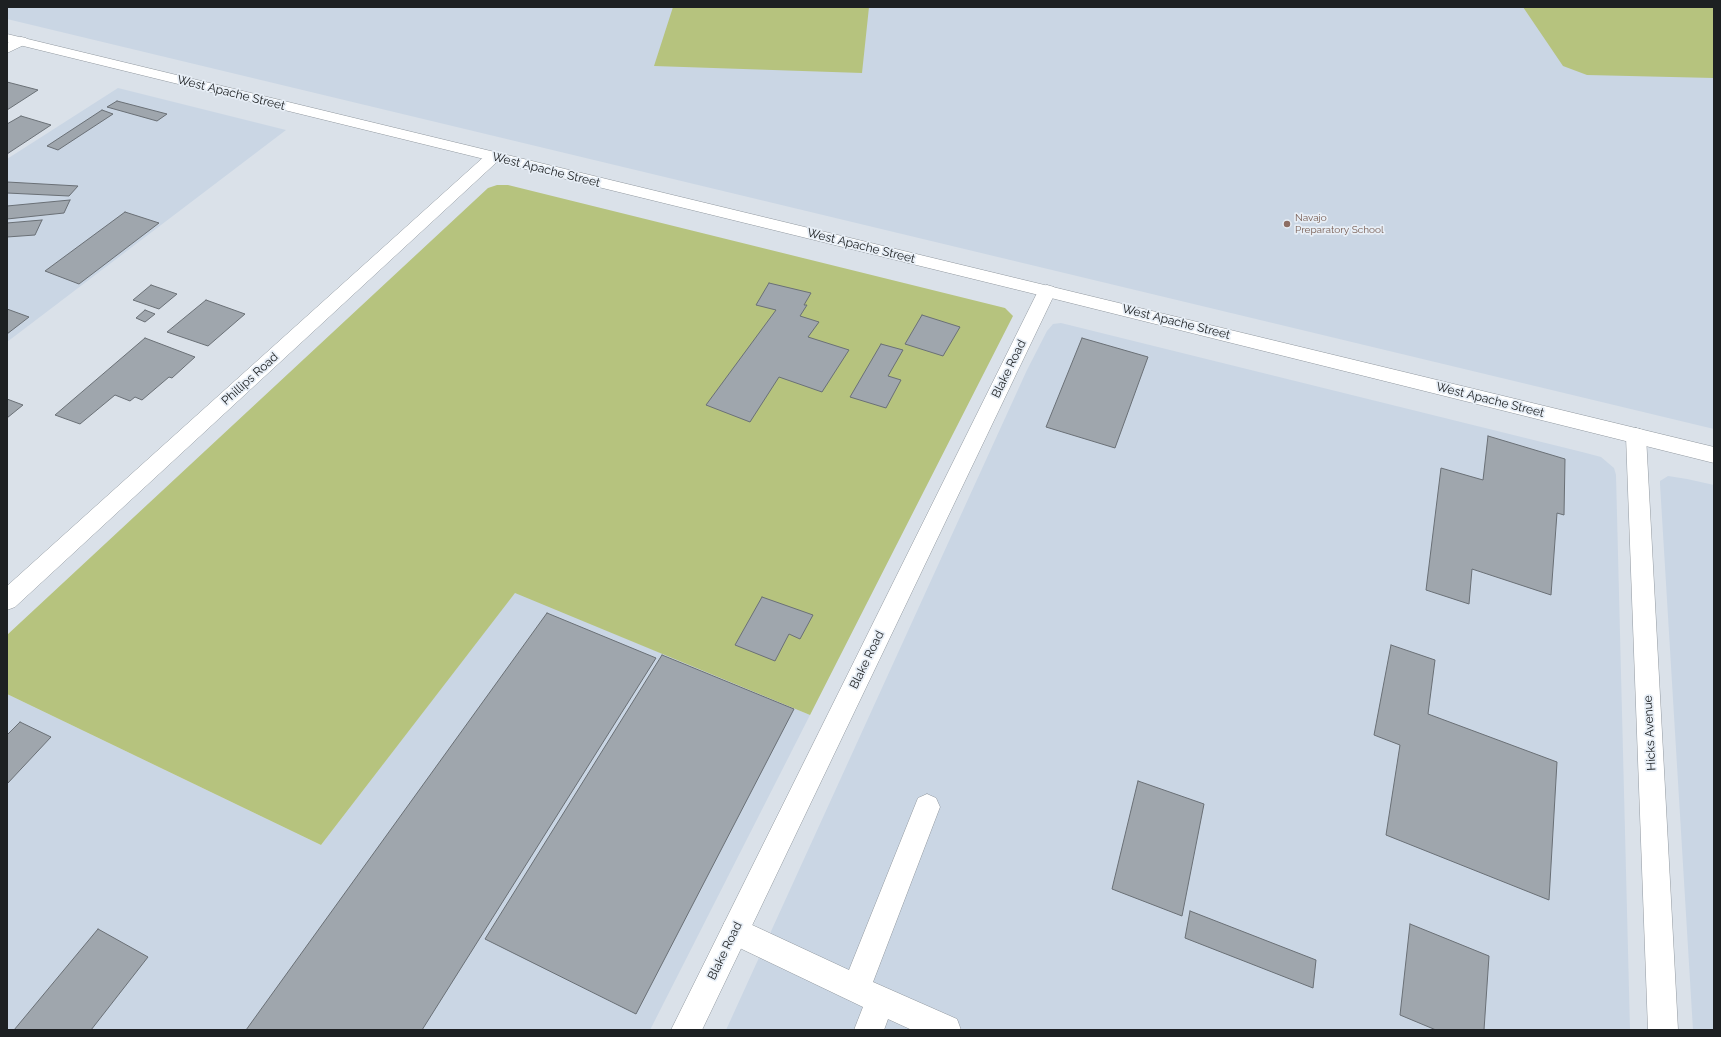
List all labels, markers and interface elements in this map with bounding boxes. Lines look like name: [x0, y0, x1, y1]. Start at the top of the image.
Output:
street label: West Apache Street: [176, 73, 286, 113]
street label: West Apache Street: [491, 150, 601, 190]
place label: Navajo Preparatory School: [1295, 212, 1384, 236]
marker: Navajo Preparatory School: [1282, 219, 1292, 229]
street label: West Apache Street: [806, 226, 916, 266]
street label: West Apache Street: [1121, 302, 1231, 342]
street label: Blake Road: [989, 338, 1029, 400]
street label: Phillips Road: [219, 350, 281, 408]
street label: West Apache Street: [1435, 380, 1545, 420]
street label: Blake Road: [847, 629, 887, 691]
street label: Hicks Avenue: [1641, 695, 1659, 771]
street label: Blake Road: [705, 920, 745, 982]

